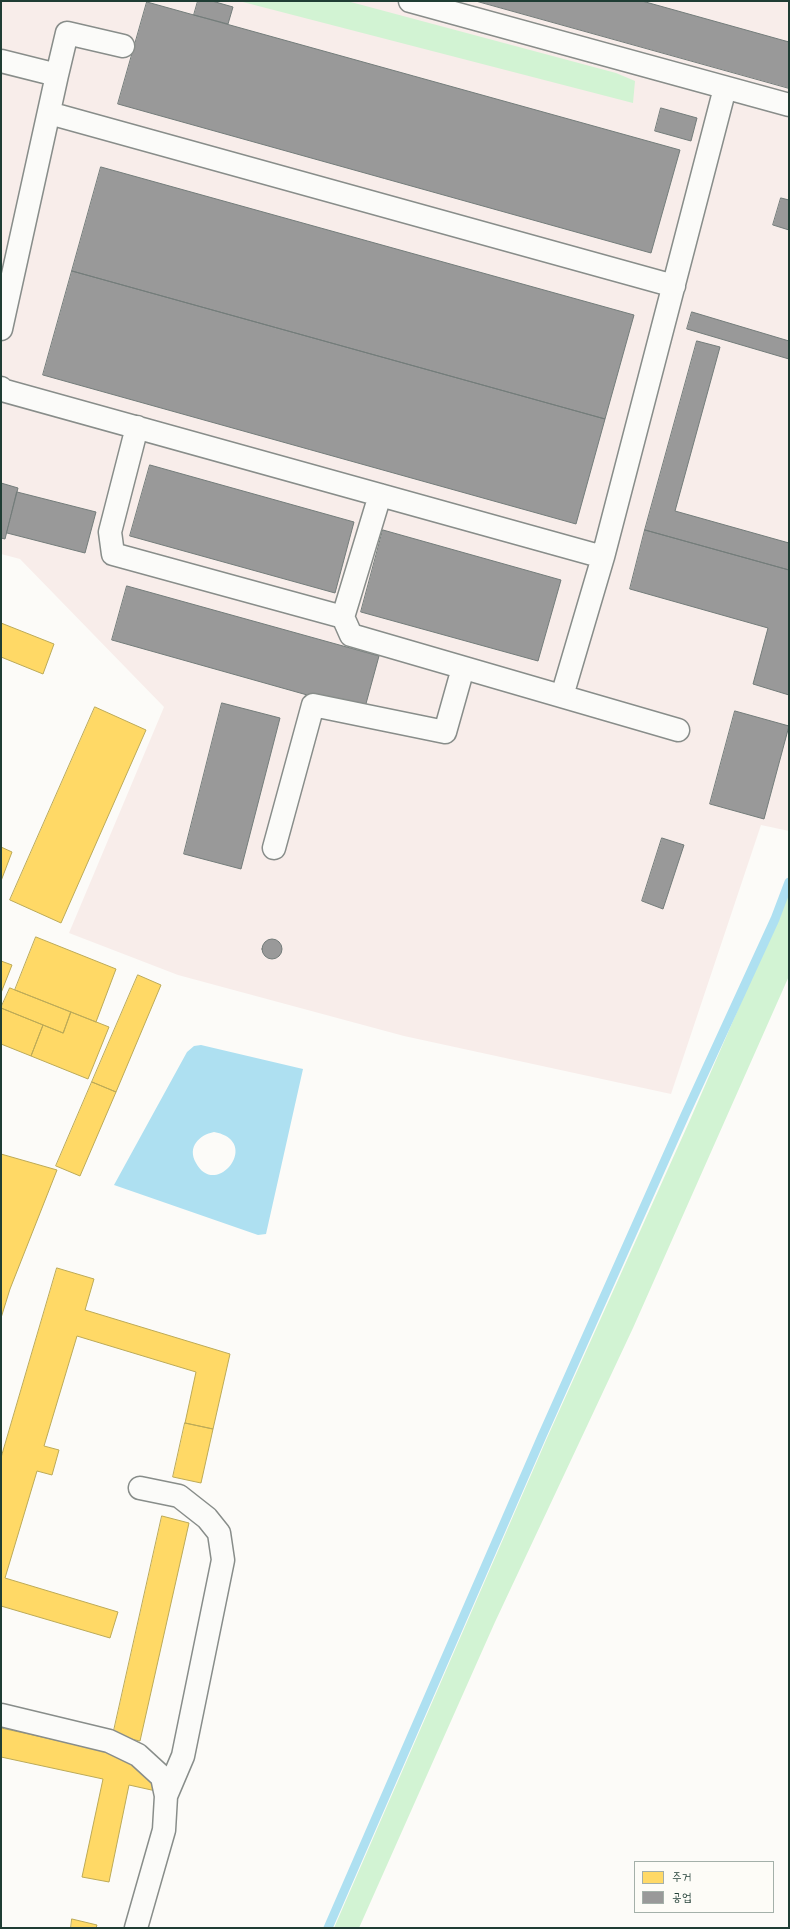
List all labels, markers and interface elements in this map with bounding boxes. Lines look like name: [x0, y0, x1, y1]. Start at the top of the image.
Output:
legend: [634, 1861, 774, 1913]
text: 주거: [672, 1870, 691, 1885]
text: 공업: [672, 1890, 691, 1905]

